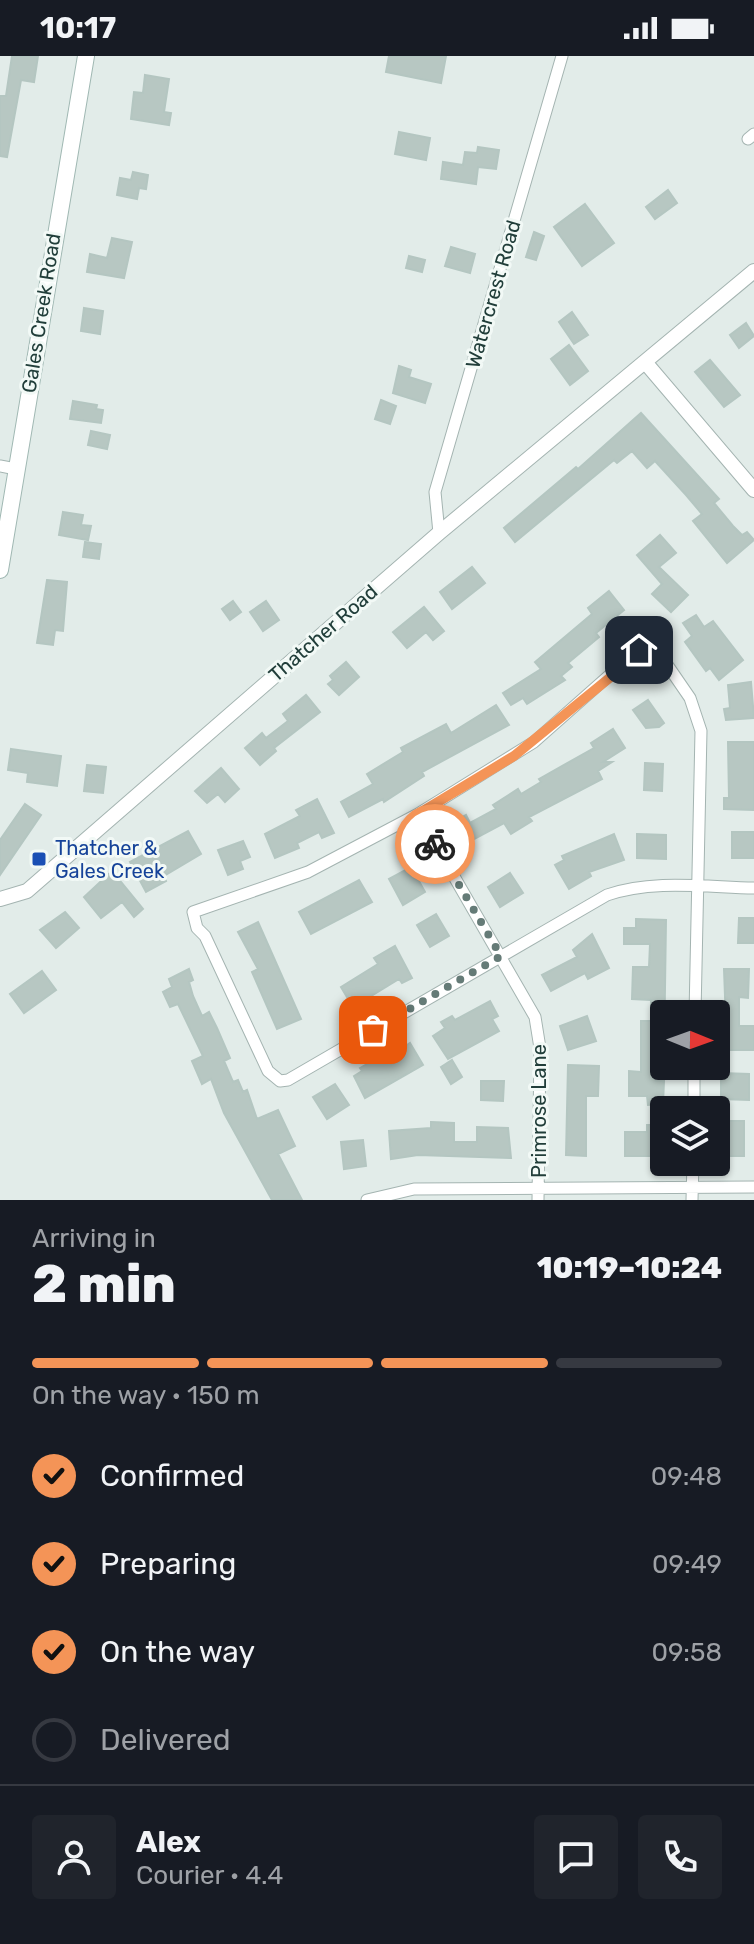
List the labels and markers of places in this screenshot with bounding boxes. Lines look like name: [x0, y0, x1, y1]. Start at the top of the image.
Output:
pin: [605, 616, 673, 684]
place label: Thatcher & Gales Creek: [55, 836, 165, 883]
marker: Thatcher & Gales Creek: [30, 850, 48, 868]
pin: [339, 996, 407, 1064]

